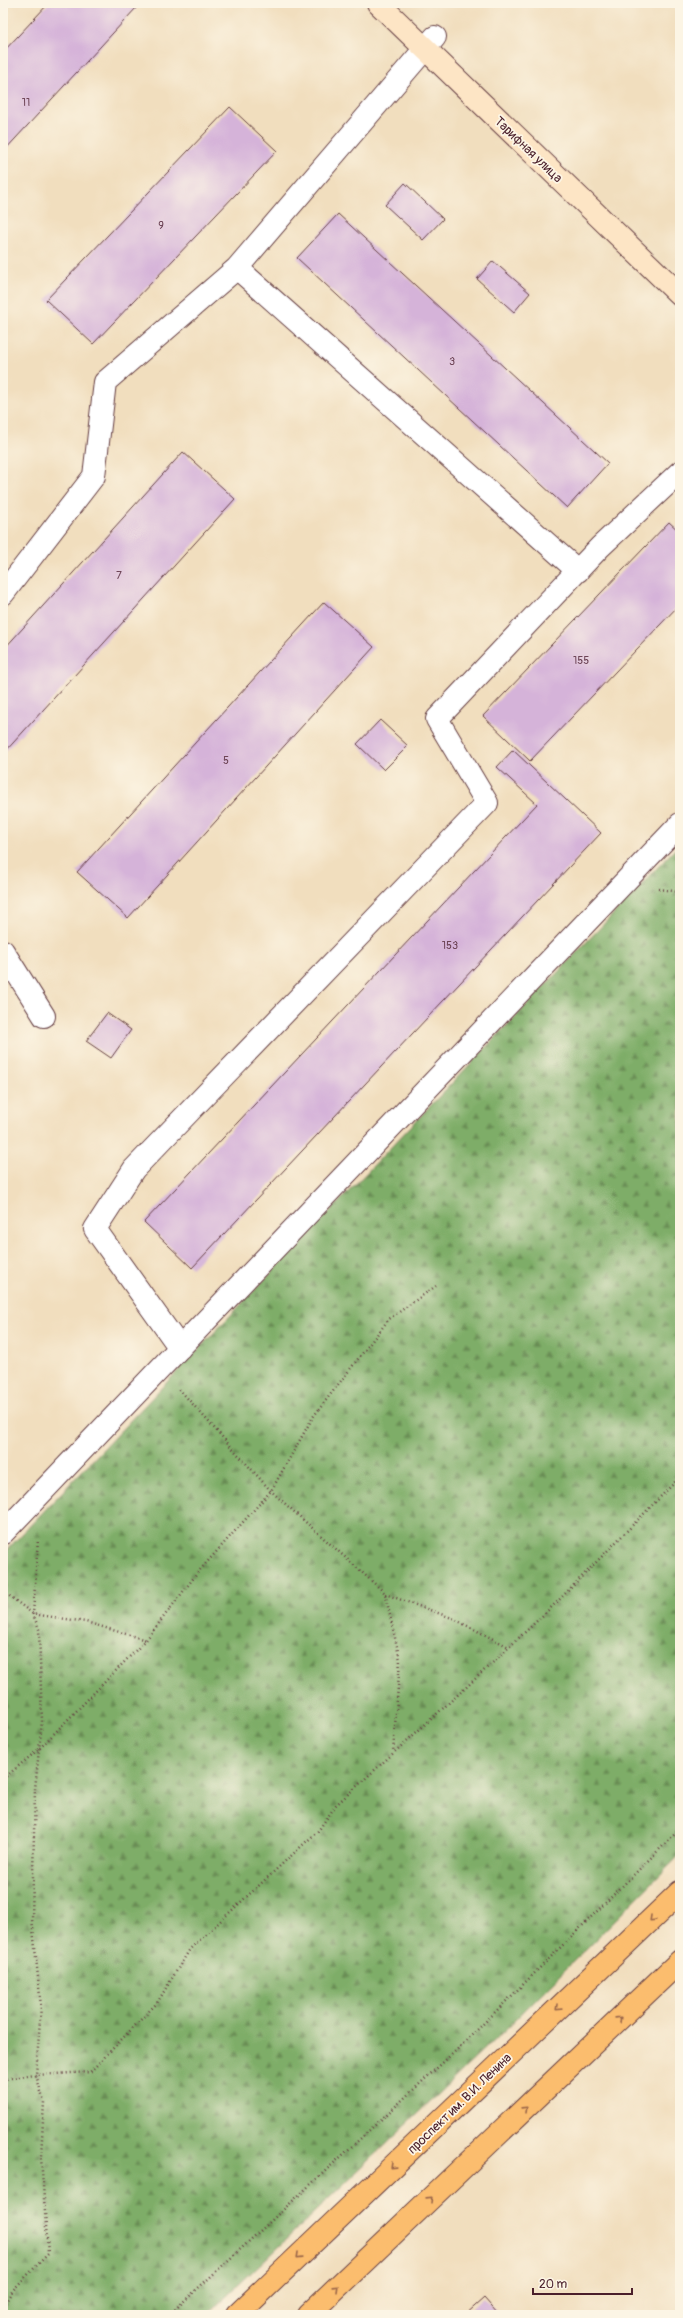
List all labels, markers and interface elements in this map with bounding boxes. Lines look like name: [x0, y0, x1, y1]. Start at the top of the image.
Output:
house number: 11: [22, 96, 30, 109]
street label: Тарифная улица: [491, 113, 566, 186]
house number: 9: [158, 219, 164, 232]
house number: 3: [449, 355, 455, 368]
house number: 7: [116, 569, 122, 582]
house number: 155: [573, 654, 589, 667]
house number: 5: [223, 754, 229, 767]
house number: 153: [442, 939, 458, 952]
one-way arrow: [649, 1914, 657, 1921]
one-way arrow: [555, 2004, 563, 2011]
one-way arrow: [614, 2017, 622, 2024]
street label: проспект им. В.И. Ленина: [404, 2050, 515, 2157]
one-way arrow: [520, 2106, 528, 2114]
one-way arrow: [390, 2161, 398, 2169]
one-way arrow: [425, 2196, 433, 2203]
one-way arrow: [296, 2251, 304, 2259]
scale bar: [533, 2270, 632, 2296]
text: 20 m: [539, 2277, 568, 2292]
one-way arrow: [331, 2285, 339, 2293]

